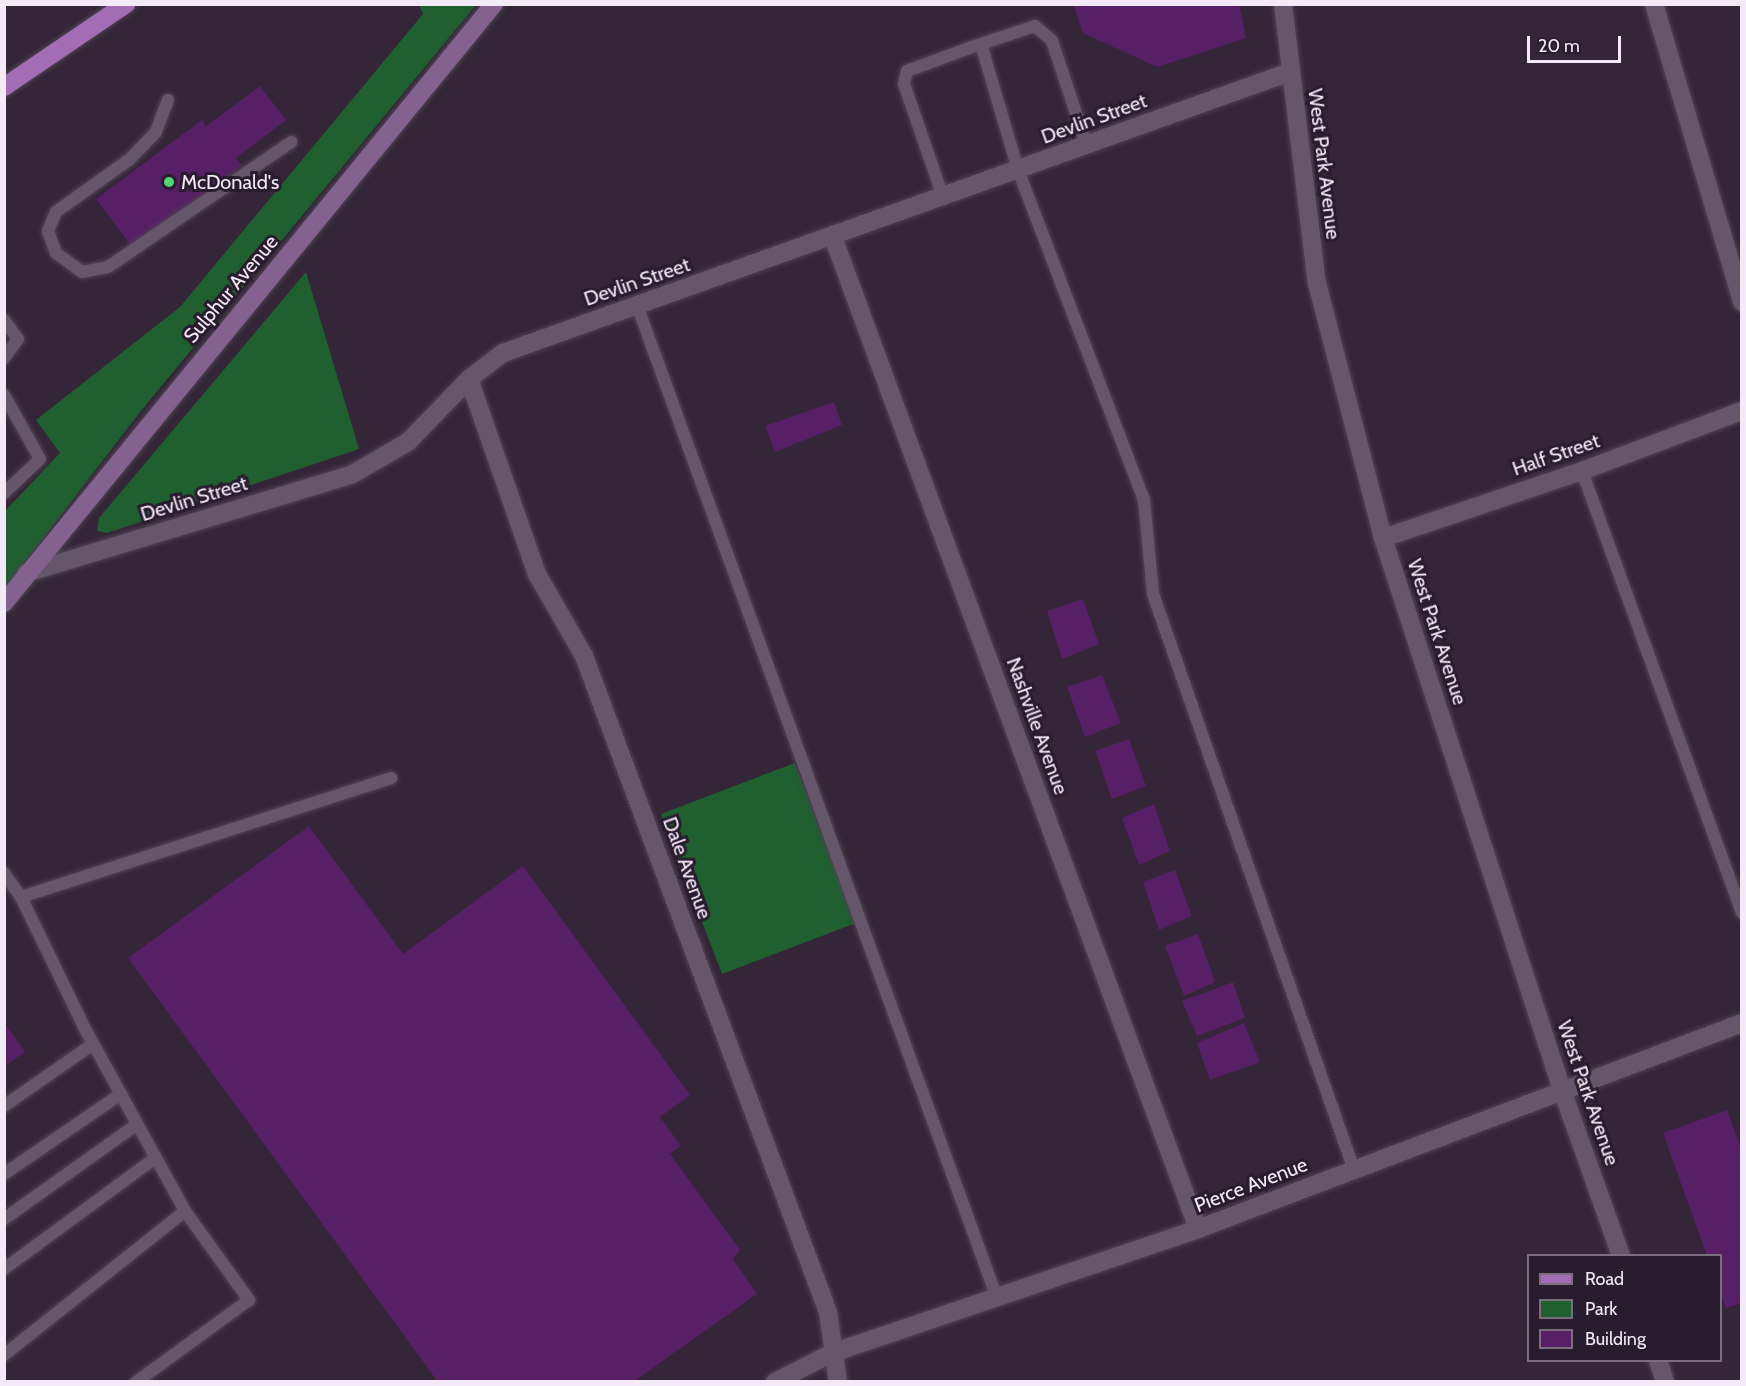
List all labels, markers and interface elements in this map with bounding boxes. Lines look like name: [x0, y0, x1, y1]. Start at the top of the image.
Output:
scale bar: [1530, 24, 1624, 62]
text: 20 m: [1538, 35, 1580, 57]
street label: West Park Avenue: [1303, 87, 1345, 241]
street label: Devlin Street: [1038, 89, 1150, 149]
place label: McDonald's: [181, 170, 279, 194]
marker: McDonald's: [162, 175, 176, 189]
street label: Sulphur Avenue: [179, 230, 283, 348]
street label: Devlin Street: [581, 253, 693, 311]
street label: Half Street: [1509, 429, 1603, 481]
street label: Devlin Street: [138, 471, 250, 527]
street label: West Park Avenue: [1402, 556, 1472, 708]
street label: Nashville Avenue: [1001, 654, 1073, 798]
street label: Dale Avenue: [657, 814, 717, 922]
street label: West Park Avenue: [1552, 1017, 1624, 1169]
street label: Pierce Avenue: [1191, 1152, 1311, 1218]
legend: [1527, 1254, 1722, 1362]
text: Road: [1585, 1268, 1624, 1290]
text: Park: [1585, 1298, 1617, 1320]
text: Building: [1585, 1328, 1646, 1350]

